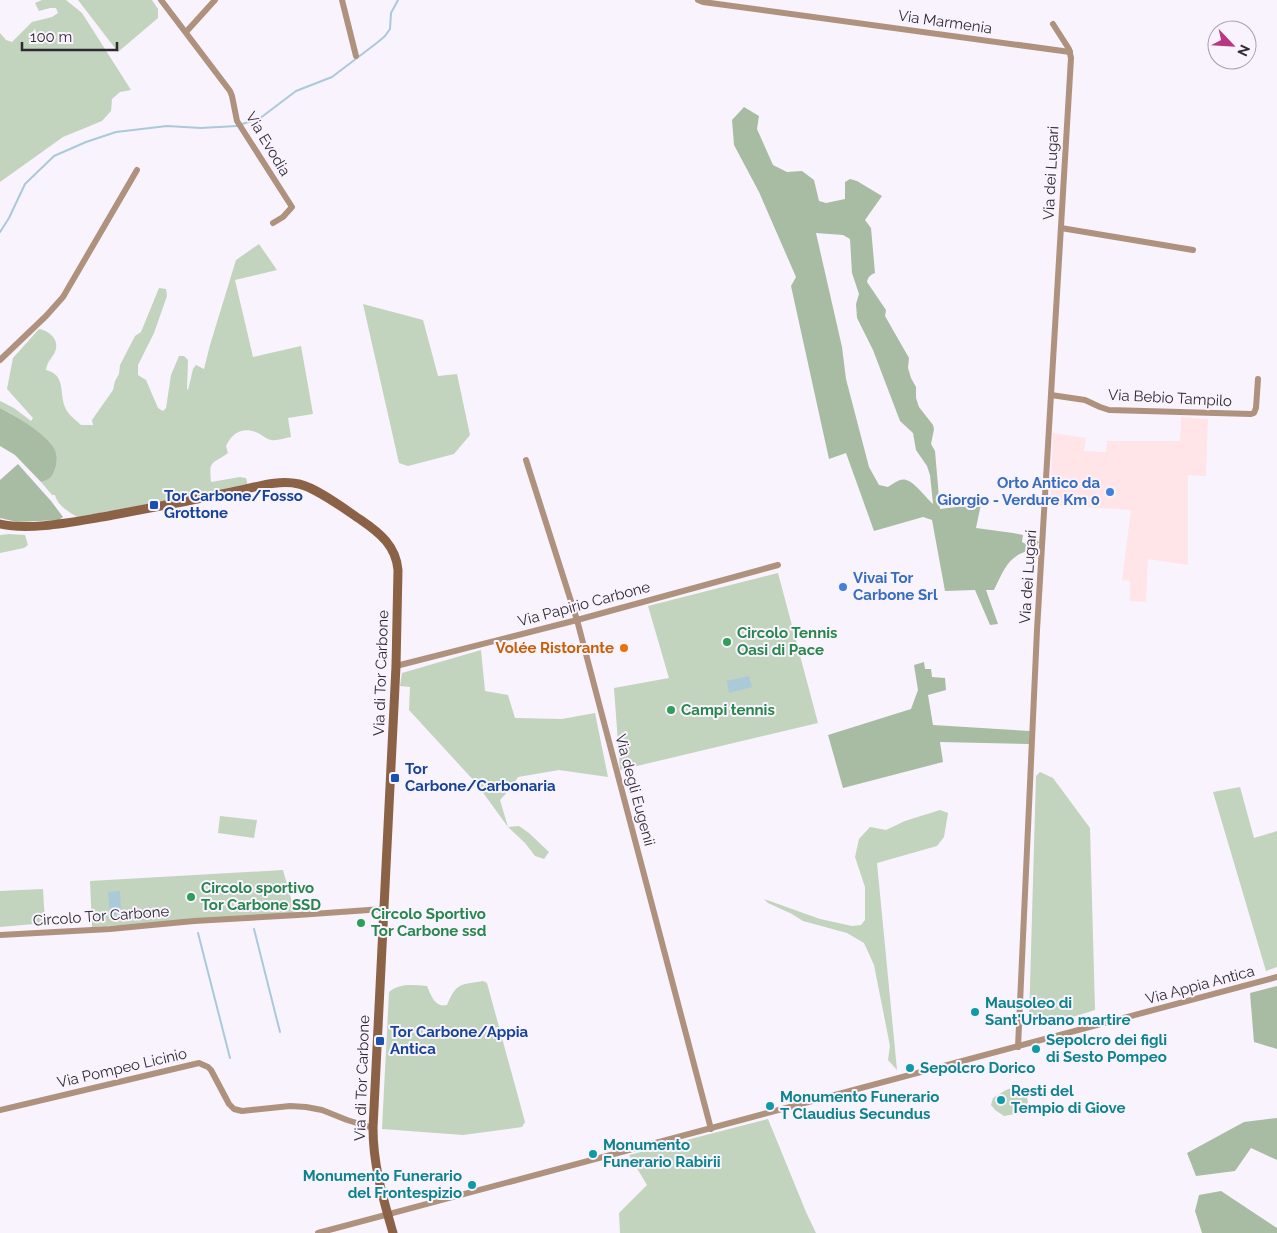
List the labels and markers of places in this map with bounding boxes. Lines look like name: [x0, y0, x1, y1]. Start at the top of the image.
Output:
place label: Orto Antico da Giorgio - Verdure Km 0: [937, 474, 1100, 509]
marker: Orto Antico da Giorgio - Verdure Km 0: [1104, 486, 1116, 498]
place label: Tor Carbone/Fosso Grottone: [164, 487, 303, 522]
marker: Tor Carbone/Fosso Grottone: [148, 499, 160, 511]
place label: Vivai Tor Carbone Srl: [853, 569, 938, 604]
marker: Vivai Tor Carbone Srl: [837, 581, 849, 593]
place label: Circolo Tennis Oasi di Pace: [737, 624, 837, 659]
marker: Circolo Tennis Oasi di Pace: [721, 636, 733, 648]
place label: Volée Ristorante: [496, 639, 614, 657]
marker: Volée Ristorante: [618, 642, 630, 654]
place label: Campi tennis: [681, 701, 775, 719]
marker: Campi tennis: [665, 704, 677, 716]
place label: Tor Carbone/Carbonaria: [405, 760, 556, 795]
marker: Tor Carbone/Carbonaria: [389, 772, 401, 784]
place label: Circolo sportivo Tor Carbone SSD: [201, 879, 321, 914]
marker: Circolo sportivo Tor Carbone SSD: [185, 891, 197, 903]
place label: Circolo Sportivo Tor Carbone ssd: [371, 905, 487, 940]
marker: Circolo Sportivo Tor Carbone ssd: [355, 917, 367, 929]
place label: Mausoleo di Sant'Urbano martire: [985, 994, 1131, 1029]
marker: Mausoleo di Sant'Urbano martire: [969, 1006, 981, 1018]
place label: Tor Carbone/Appia Antica: [390, 1023, 529, 1058]
place label: Sepolcro dei figli di Sesto Pompeo: [1046, 1031, 1167, 1066]
marker: Tor Carbone/Appia Antica: [374, 1035, 386, 1047]
marker: Sepolcro dei figli di Sesto Pompeo: [1030, 1043, 1042, 1055]
place label: Sepolcro Dorico: [920, 1059, 1035, 1077]
marker: Sepolcro Dorico: [904, 1062, 916, 1074]
place label: Resti del Tempio di Giove: [1011, 1082, 1125, 1117]
place label: Monumento Funerario T Claudius Secundus: [780, 1088, 939, 1123]
marker: Resti del Tempio di Giove: [995, 1094, 1007, 1106]
marker: Monumento Funerario T Claudius Secundus: [764, 1100, 776, 1112]
place label: Monumento Funerario Rabirii: [603, 1136, 721, 1171]
marker: Monumento Funerario Rabirii: [587, 1148, 599, 1160]
place label: Monumento Funerario del Frontespizio: [303, 1167, 462, 1202]
marker: Monumento Funerario del Frontespizio: [466, 1179, 478, 1191]

